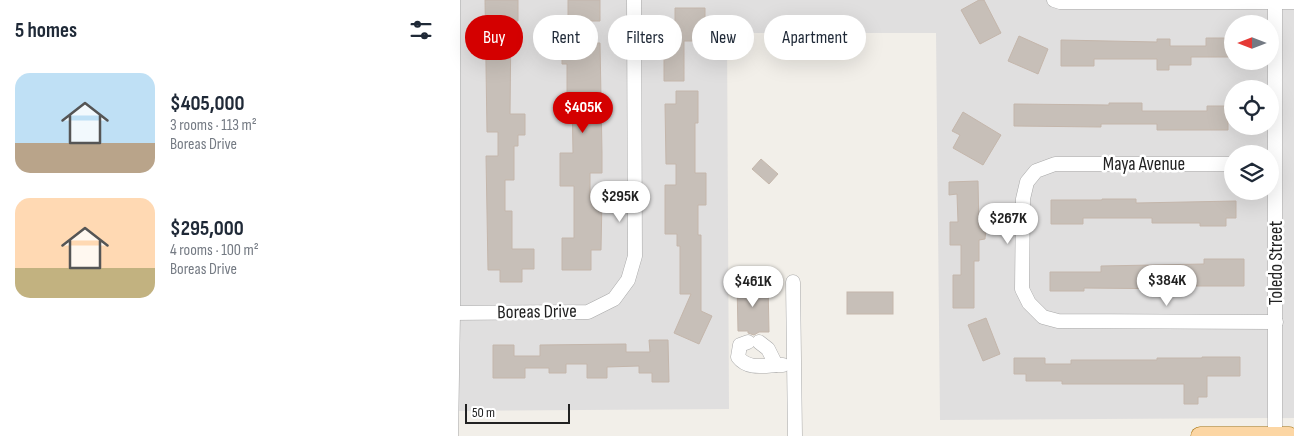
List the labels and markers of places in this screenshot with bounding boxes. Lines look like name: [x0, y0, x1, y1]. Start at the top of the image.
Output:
pin: $405K: [548, 92, 618, 134]
pin: $295K: [585, 180, 655, 223]
pin: $267K: [973, 202, 1043, 245]
pin: $384K: [1132, 264, 1202, 307]
pin: $461K: [718, 266, 788, 308]

